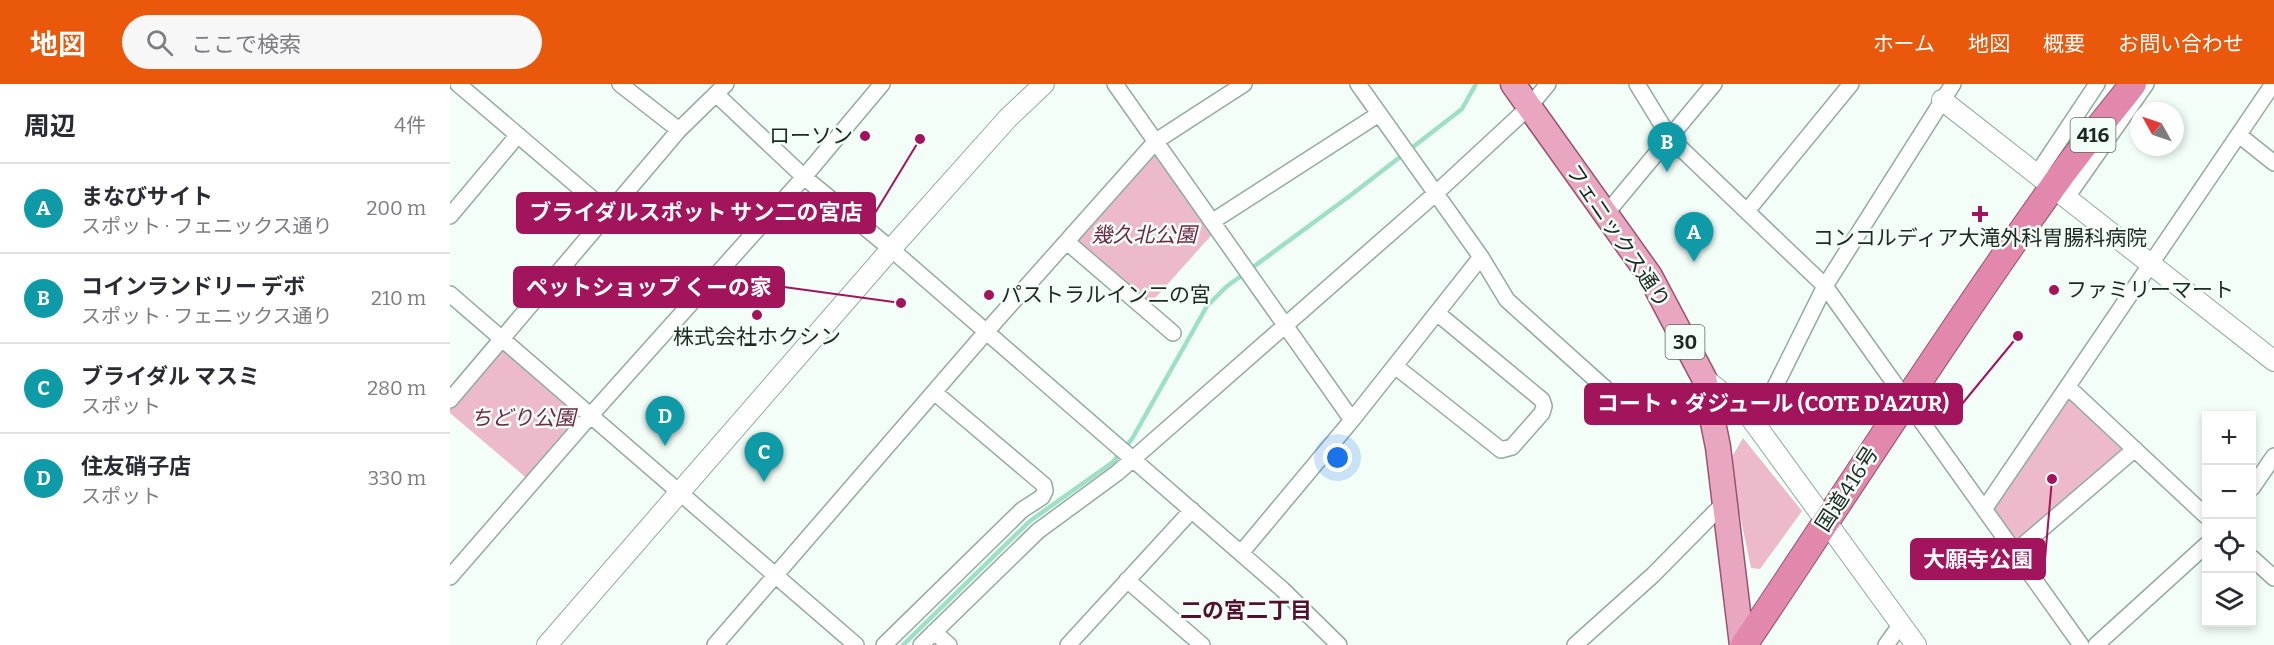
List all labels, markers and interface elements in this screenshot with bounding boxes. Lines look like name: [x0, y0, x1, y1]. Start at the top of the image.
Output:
search box: [122, 15, 542, 69]
icon: search: [143, 26, 176, 59]
text: 地図: [30, 28, 86, 61]
text: ここで検索: [191, 31, 301, 58]
text: ホーム: [1873, 31, 1935, 57]
text: 地図: [1968, 31, 2010, 57]
text: 概要: [2043, 31, 2085, 57]
text: お問い合わせ: [2118, 31, 2244, 57]
north arrow: [2130, 102, 2184, 156]
text: 周辺: [24, 111, 76, 142]
text: 4件: [394, 113, 426, 137]
road number: 416: [2070, 118, 2116, 152]
pin: B: [1648, 122, 1686, 172]
place label: ローソン: [769, 123, 853, 149]
marker: ローソン: [858, 129, 872, 143]
street label: フェニックス通り: [1560, 159, 1676, 313]
text: まなびサイト: [81, 183, 213, 210]
callout: ブライダルスポット サン二の宮店: [517, 193, 875, 233]
text: A: [36, 196, 51, 220]
text: 200 m: [366, 196, 426, 220]
text: ブライダルスポット サン二の宮店: [529, 199, 863, 226]
marker: コンコルディア大滝外科胃腸科病院: [1971, 205, 1989, 223]
pin: A: [1674, 212, 1714, 262]
text: スポット · フェニックス通り: [81, 214, 333, 238]
park label: 幾久北公園: [1092, 222, 1199, 248]
place label: コンコルディア大滝外科胃腸科病院: [1813, 225, 2147, 251]
callout: ペットショップ くーの家: [514, 267, 784, 307]
text: コインランドリー デボ: [81, 273, 305, 300]
text: ペットショップ くーの家: [526, 274, 772, 301]
place label: ファミリーマート: [2066, 277, 2234, 303]
place label: パストラルイン二の宮: [1001, 282, 1211, 308]
marker: ファミリーマート: [2047, 283, 2061, 297]
text: B: [37, 286, 50, 310]
text: 210 m: [371, 286, 426, 310]
marker: パストラルイン二の宮: [982, 288, 996, 302]
text: スポット · フェニックス通り: [81, 304, 333, 328]
marker: 株式会社ホクシン: [750, 308, 764, 322]
place label: 株式会社ホクシン: [673, 324, 841, 350]
road number: 30: [1666, 325, 1704, 359]
text: ブライダル マスミ: [81, 363, 260, 390]
text: C: [37, 376, 50, 400]
text: 280 m: [367, 376, 426, 400]
callout: コート・ダジュール (COTE D'AZUR): [1585, 384, 1962, 424]
text: コート・ダジュール (COTE D'AZUR): [1597, 390, 1949, 417]
text: スポット: [81, 394, 161, 418]
pin: D: [646, 396, 684, 446]
park label: ちどり公園: [471, 405, 578, 431]
map controls: [2202, 411, 2256, 627]
button: +: [2202, 411, 2256, 465]
pin: C: [744, 432, 784, 482]
street label: 国道416号: [1810, 442, 1884, 536]
your location: [1323, 443, 1352, 472]
text: 住友硝子店: [81, 453, 191, 480]
button: −: [2202, 465, 2256, 519]
text: D: [36, 466, 51, 490]
text: 330 m: [368, 466, 426, 490]
text: スポット: [81, 484, 161, 508]
button: locate: [2202, 519, 2256, 573]
callout: 大願寺公園: [1911, 539, 2045, 579]
text: 大願寺公園: [1923, 546, 2033, 573]
button: layers: [2202, 573, 2256, 627]
district label: 二の宮二丁目: [1180, 597, 1312, 624]

